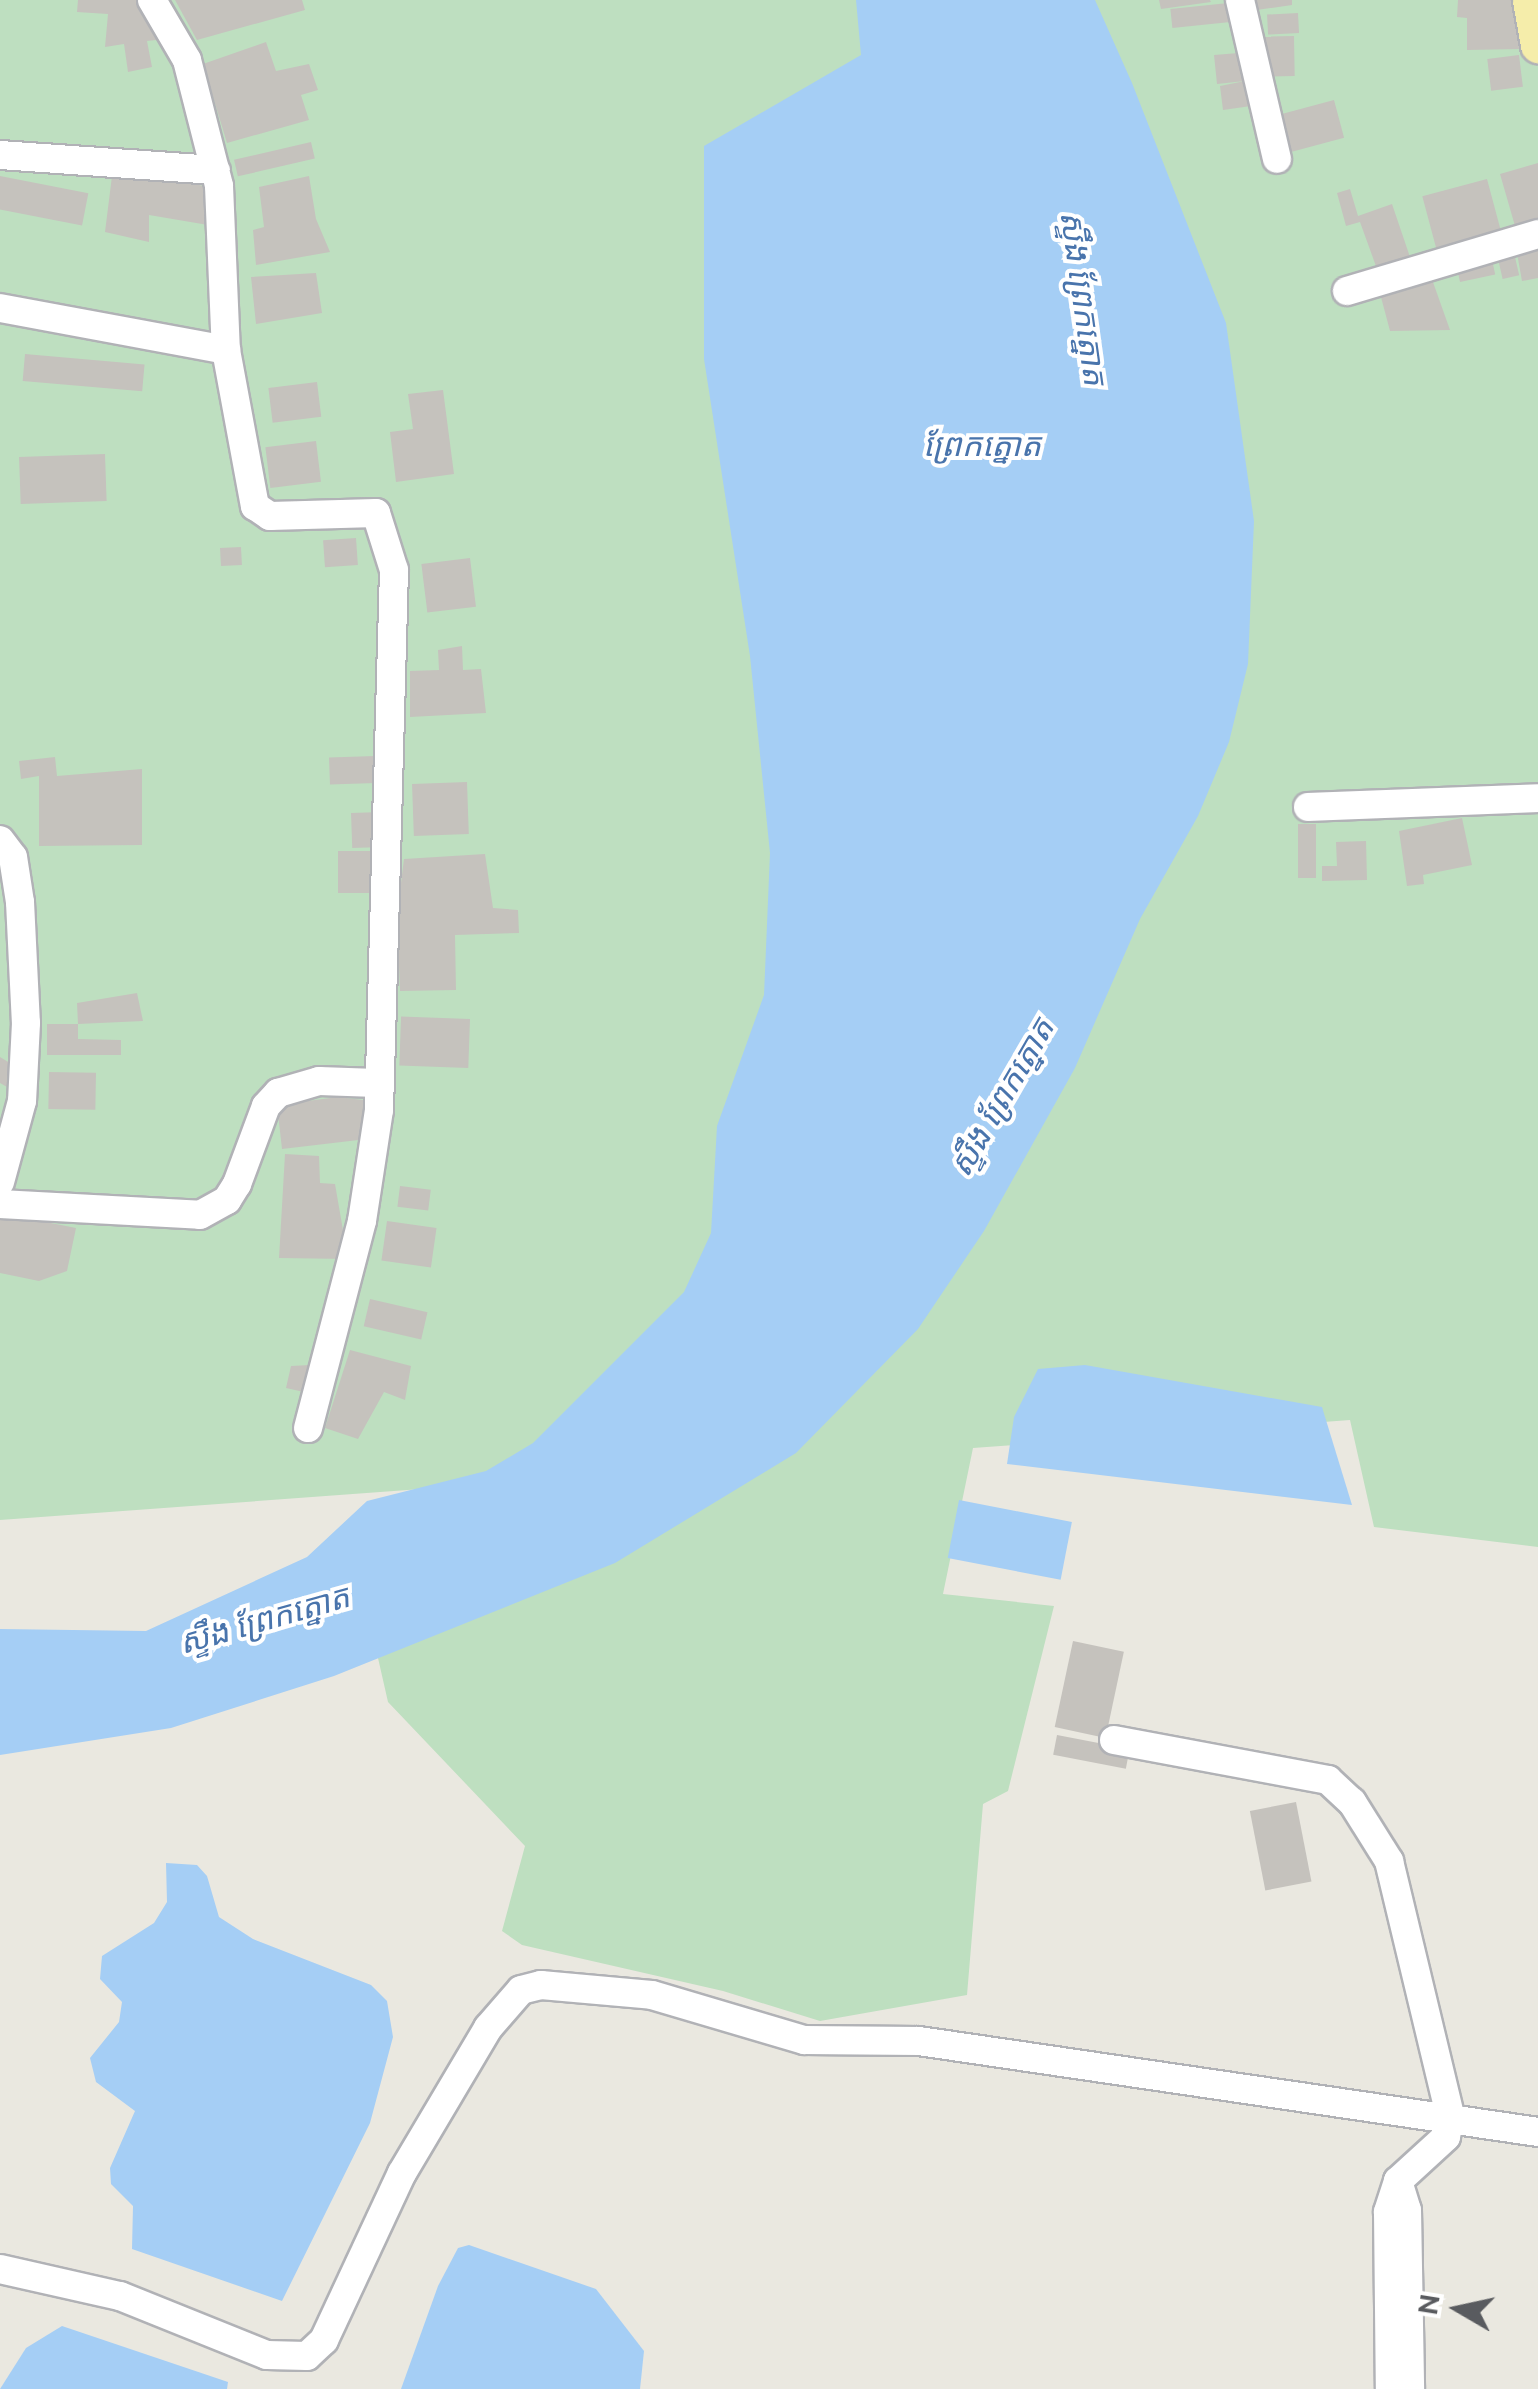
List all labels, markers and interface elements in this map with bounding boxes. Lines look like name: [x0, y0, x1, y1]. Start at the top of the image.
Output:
water label: ស្ទឹង ព្រែកត្នោត: [1053, 208, 1115, 388]
water label: ព្រែកត្នោត: [923, 425, 1041, 463]
water label: ស្ទឹង ព្រែកត្នោត: [940, 1011, 1062, 1183]
water label: ស្ទឹង ព្រែកត្នោត: [174, 1576, 354, 1662]
north arrow: [1408, 2259, 1508, 2359]
text: N: [1411, 2291, 1445, 2317]

